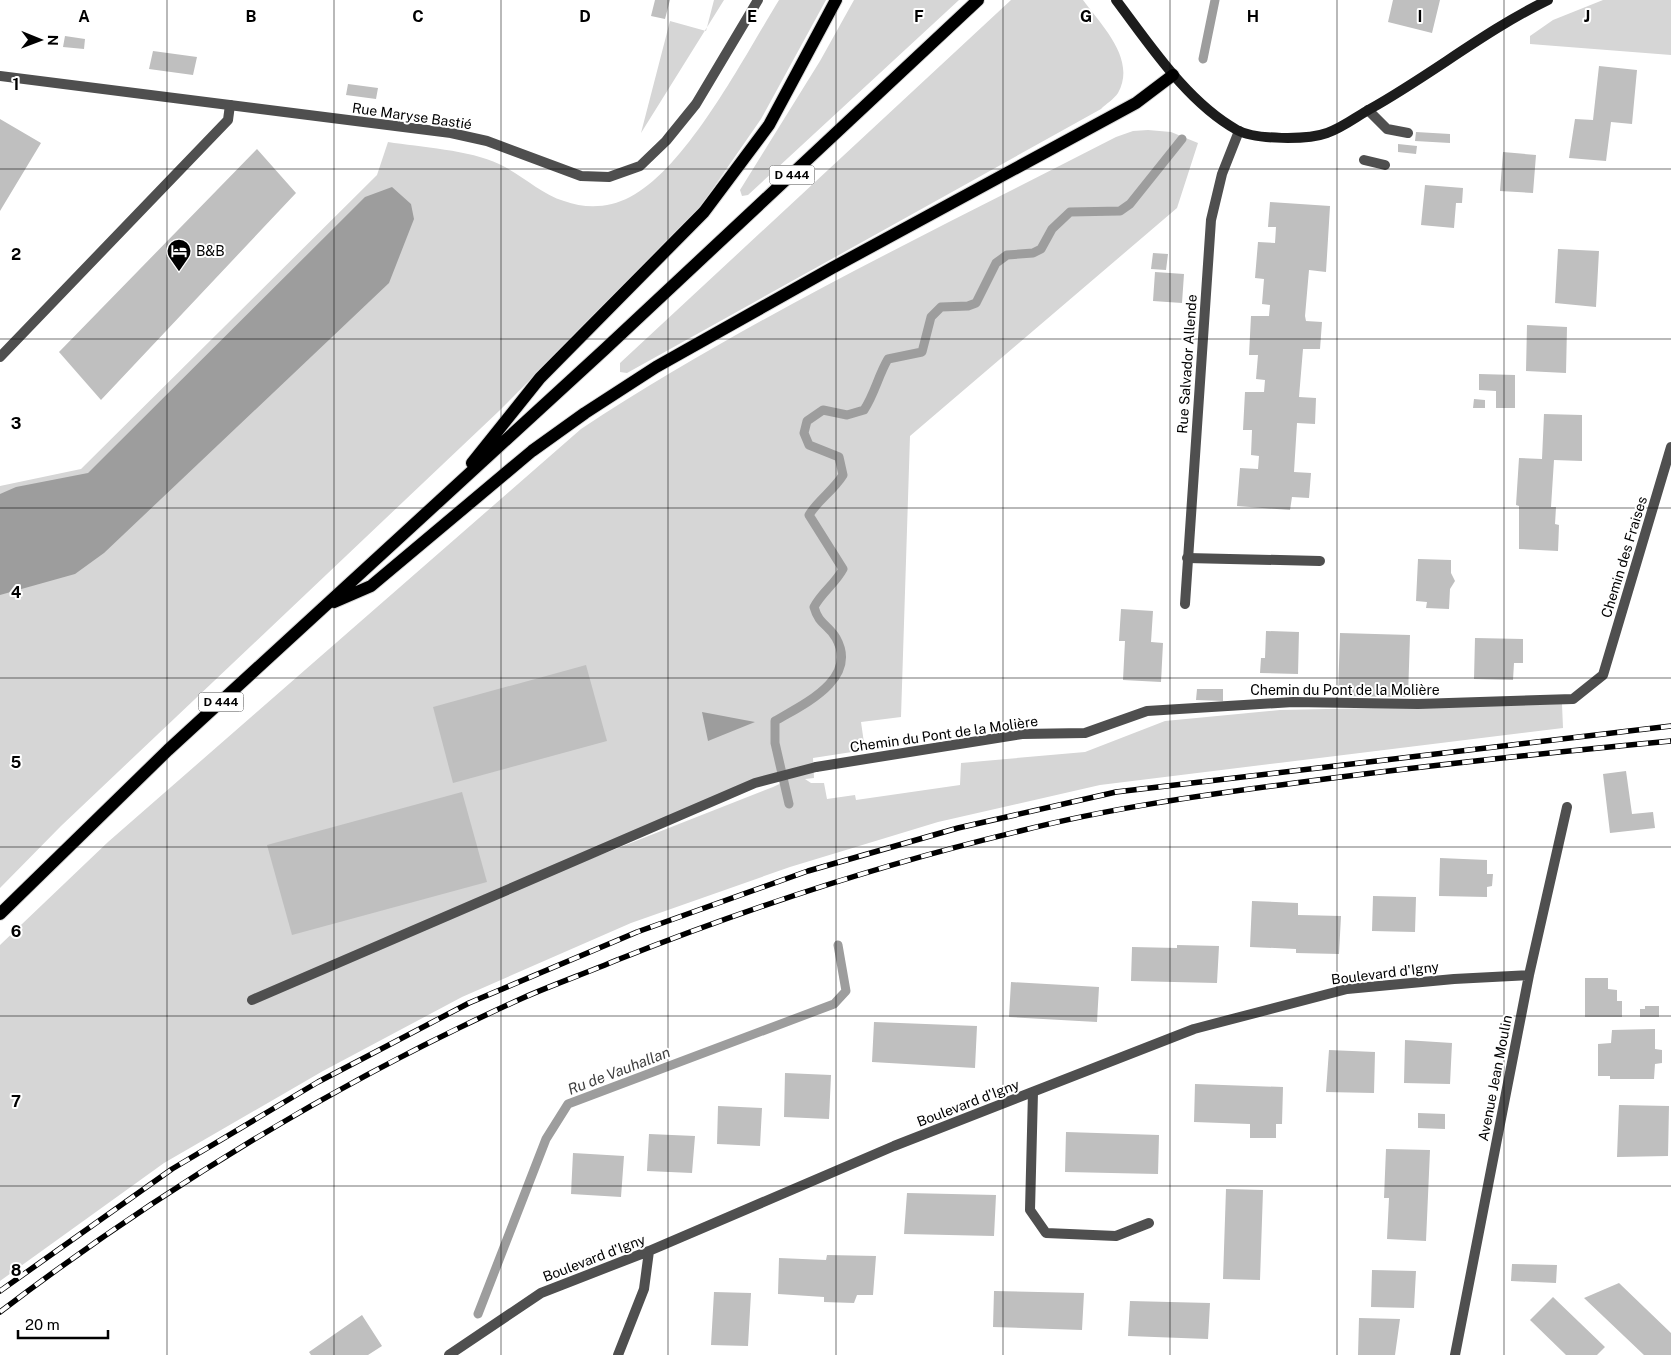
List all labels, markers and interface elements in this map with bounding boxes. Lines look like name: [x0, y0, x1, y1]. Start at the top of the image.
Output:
text: A: [78, 7, 90, 26]
text: B: [246, 7, 257, 26]
text: C: [412, 7, 424, 26]
text: D: [579, 7, 591, 26]
text: E: [747, 7, 757, 26]
text: F: [914, 7, 924, 26]
text: G: [1080, 7, 1092, 26]
text: H: [1247, 7, 1259, 26]
text: I: [1418, 7, 1422, 26]
text: J: [1584, 7, 1590, 26]
north arrow: [15, 15, 65, 65]
text: N: [45, 35, 61, 46]
text: 1: [13, 75, 19, 94]
street label: Rue Maryse Bastié: [351, 100, 473, 132]
road number: D 444: [770, 166, 814, 184]
hotel icon: B&B: [166, 238, 192, 272]
place label: B&B: [196, 243, 225, 259]
text: 2: [11, 245, 21, 264]
street label: Rue Salvador Allende: [1174, 294, 1200, 434]
text: 3: [11, 414, 21, 433]
street label: Chemin des Fraises: [1598, 494, 1650, 620]
text: 4: [11, 583, 22, 602]
street label: Chemin du Pont de la Molière: [1250, 682, 1440, 698]
road number: D 444: [198, 692, 244, 712]
street label: Chemin du Pont de la Molière: [849, 713, 1039, 755]
text: 5: [11, 753, 22, 772]
text: 6: [11, 922, 21, 941]
street label: Boulevard d'Igny: [1330, 958, 1440, 988]
street label: Avenue Jean Moulin: [1475, 1014, 1515, 1142]
water label: Ru de Vauhallan: [565, 1043, 672, 1098]
street label: Boulevard d'Igny: [915, 1076, 1022, 1130]
text: 7: [11, 1092, 21, 1111]
street label: Boulevard d'Igny: [541, 1231, 648, 1285]
text: 8: [11, 1261, 22, 1280]
scale bar: [18, 1308, 108, 1340]
text: 20 m: [25, 1316, 60, 1333]

